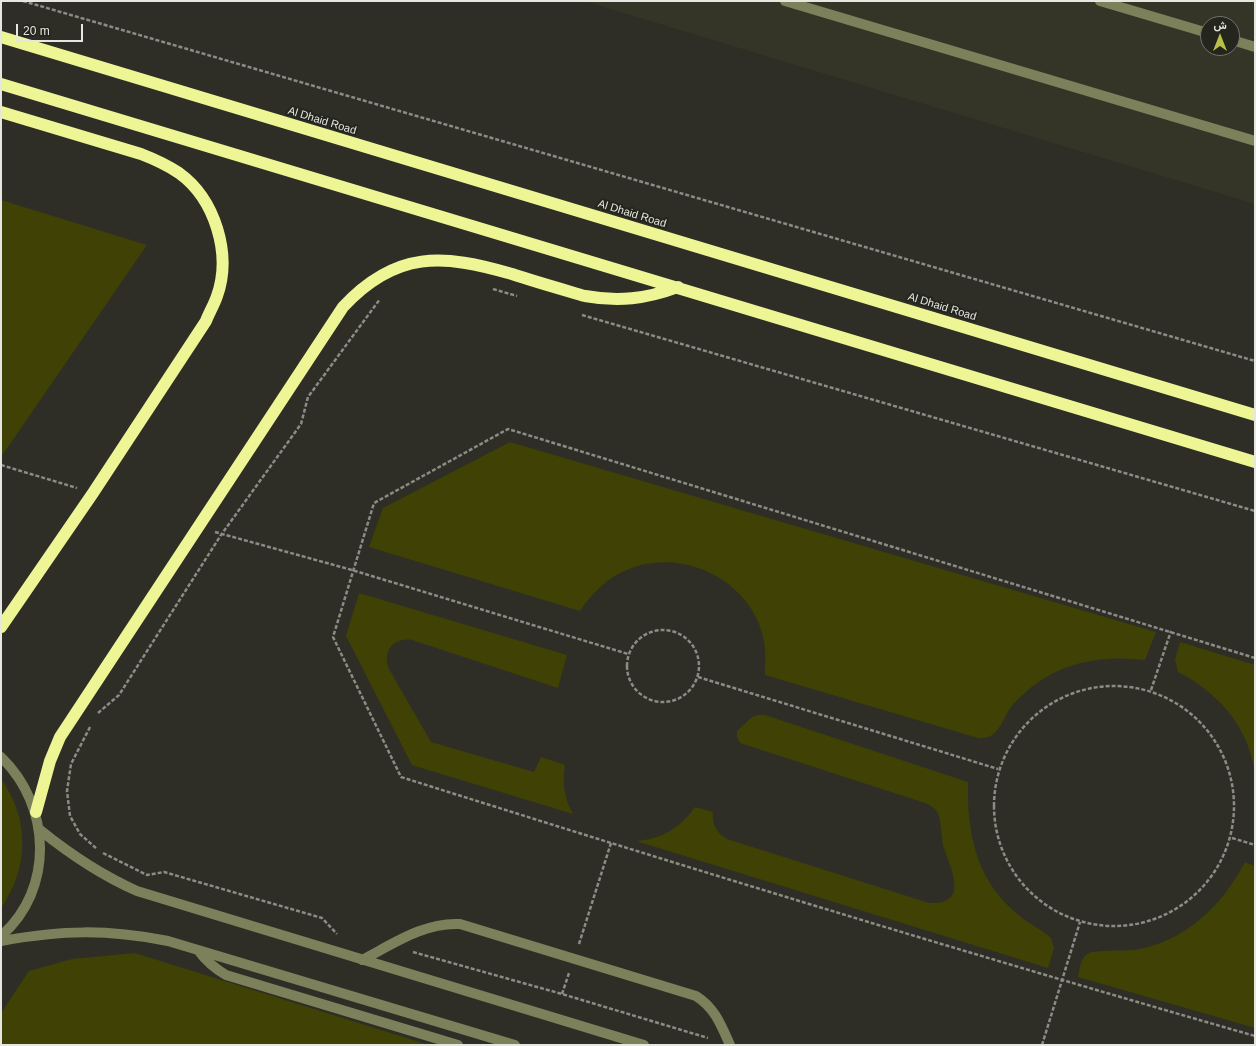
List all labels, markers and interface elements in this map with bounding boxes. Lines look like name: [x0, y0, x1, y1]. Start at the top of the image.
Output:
scale bar: [18, 16, 85, 42]
north arrow: [1200, 16, 1240, 56]
text: ش: [1213, 19, 1227, 31]
text: 20 m: [23, 24, 50, 38]
street label: Al Dhaid Road: [286, 104, 358, 138]
street label: Al Dhaid Road: [596, 197, 668, 231]
street label: Al Dhaid Road: [906, 290, 978, 324]

